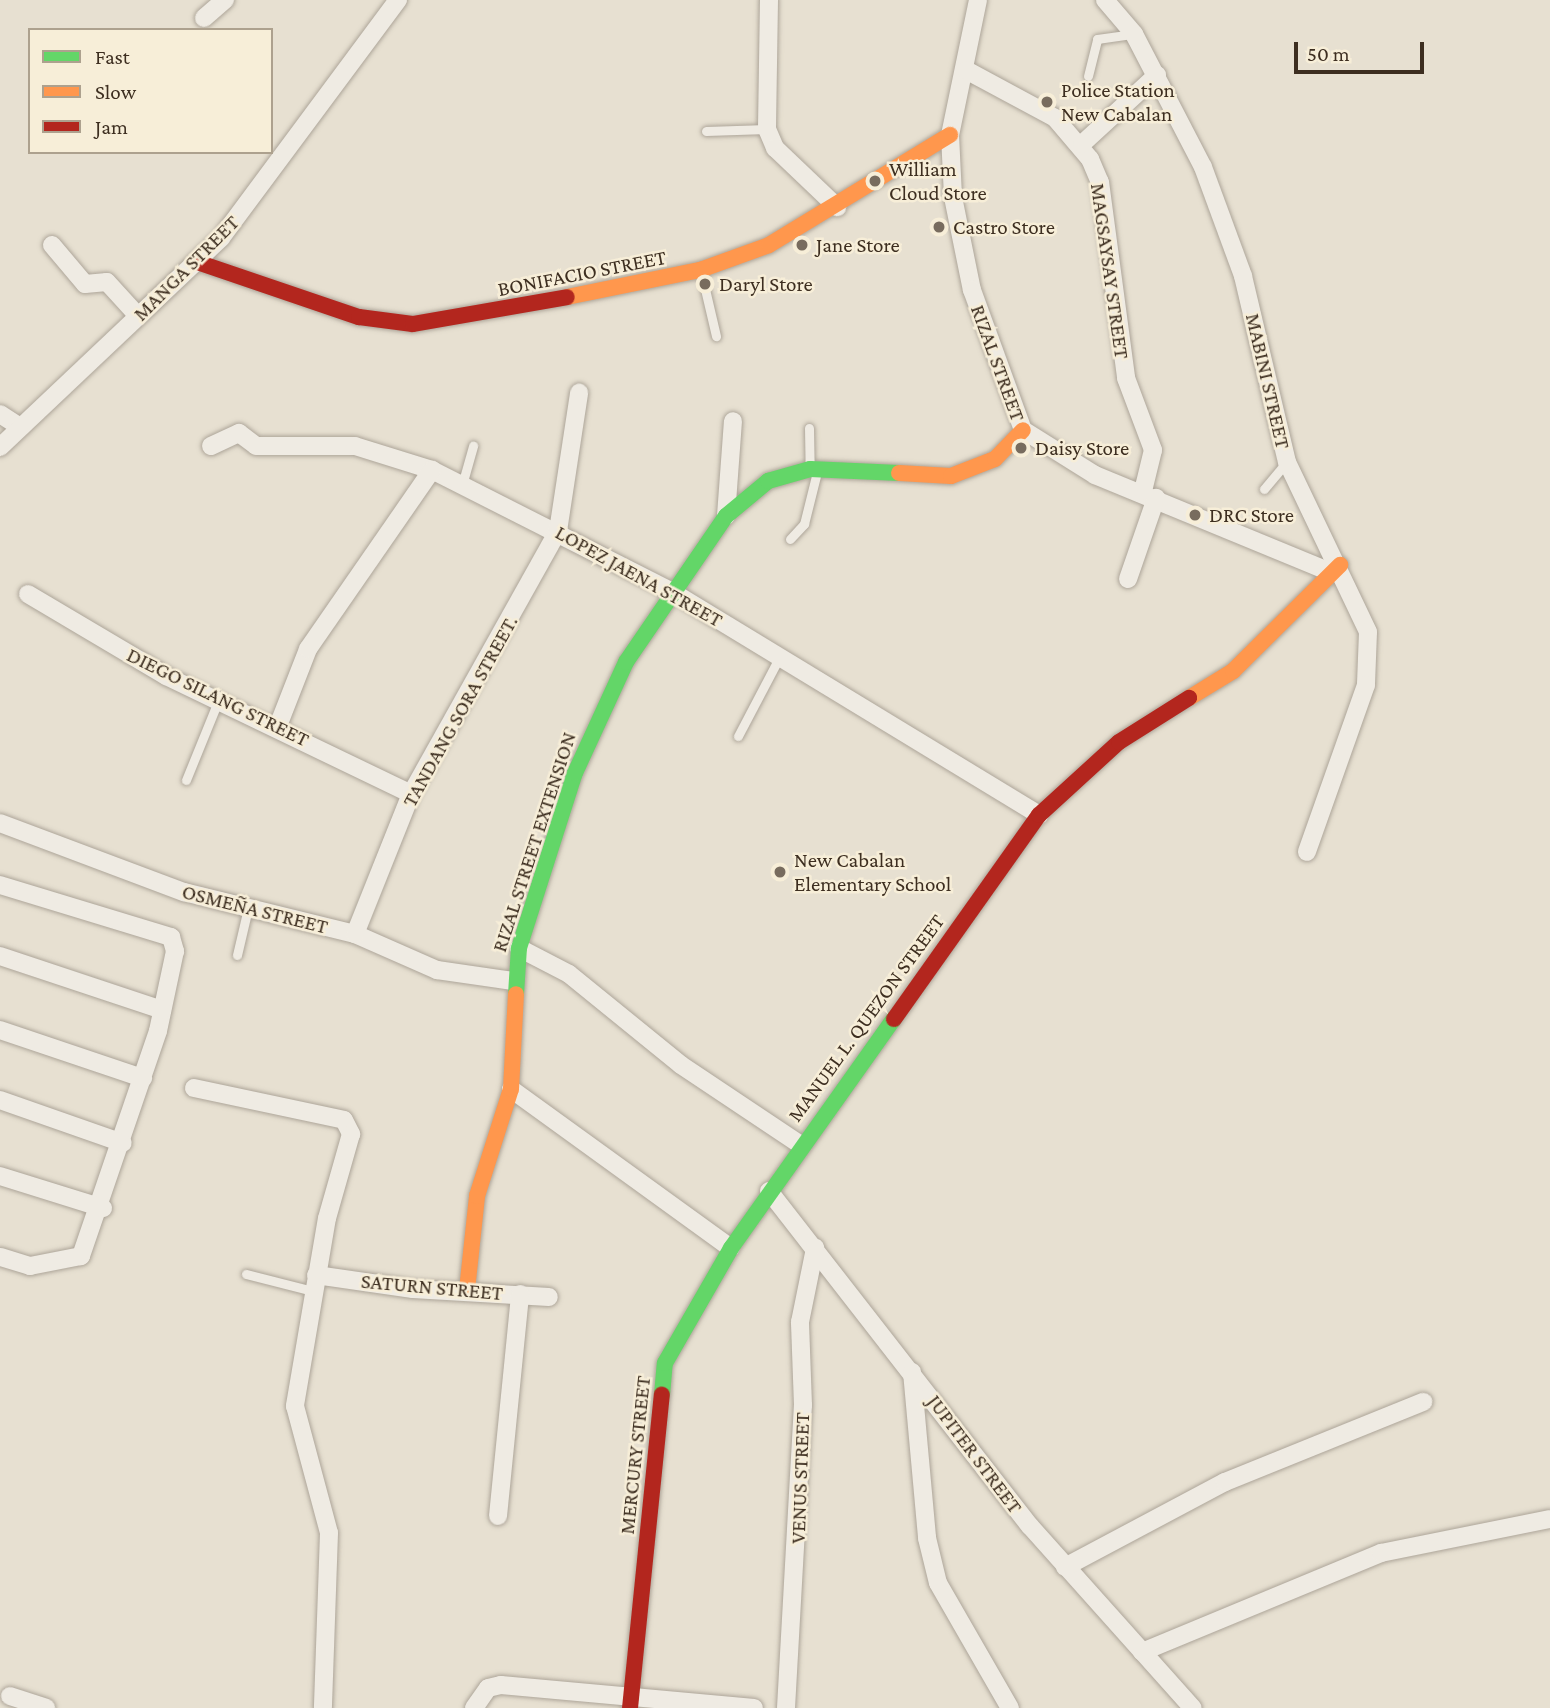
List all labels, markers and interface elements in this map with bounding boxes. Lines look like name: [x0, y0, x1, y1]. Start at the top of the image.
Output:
legend: [28, 28, 273, 154]
scale bar: [1298, 28, 1428, 72]
text: 50 m: [1307, 42, 1350, 66]
text: Fast: [95, 45, 130, 69]
place label: Police Station New Cabalan: [1061, 77, 1175, 127]
text: Slow: [95, 80, 136, 104]
marker: Police Station New Cabalan: [1039, 94, 1055, 110]
text: Jam: [95, 115, 128, 139]
place label: William Cloud Store: [889, 156, 987, 206]
marker: William Cloud Store: [867, 173, 883, 189]
street label: MAGSAYSAY STREET: [1085, 181, 1135, 361]
street label: MANGA STREET: [128, 210, 244, 326]
place label: Castro Store: [953, 214, 1055, 240]
marker: Castro Store: [931, 219, 947, 235]
place label: Jane Store: [816, 232, 900, 258]
marker: Jane Store: [794, 237, 810, 253]
street label: BONIFACIO STREET: [496, 244, 668, 302]
place label: Daryl Store: [719, 271, 813, 297]
marker: Daryl Store: [697, 276, 713, 292]
street label: RIZAL STREET: [965, 301, 1031, 425]
street label: MABINI STREET: [1240, 311, 1296, 451]
place label: Daisy Store: [1035, 435, 1129, 461]
marker: Daisy Store: [1013, 440, 1029, 456]
place label: DRC Store: [1209, 502, 1294, 528]
marker: DRC Store: [1187, 507, 1203, 523]
street label: LOPEZ JAENA STREET: [551, 520, 727, 632]
street label: TANDANG SORA STREET.: [397, 611, 523, 811]
street label: DIEGO SILANG STREET: [123, 642, 313, 752]
street label: RIZAL STREET EXTENSION: [487, 729, 581, 955]
place label: New Cabalan Elementary School: [794, 847, 951, 897]
marker: New Cabalan Elementary School: [772, 864, 788, 880]
street label: OSMEÑA STREET: [180, 879, 330, 939]
street label: MANUEL L. QUEZON STREET: [782, 909, 950, 1127]
street label: SATURN STREET: [360, 1268, 504, 1306]
street label: MERCURY STREET: [614, 1374, 656, 1536]
street label: JUPITER STREET: [922, 1390, 1028, 1518]
street label: VENUS STREET: [785, 1412, 815, 1544]

